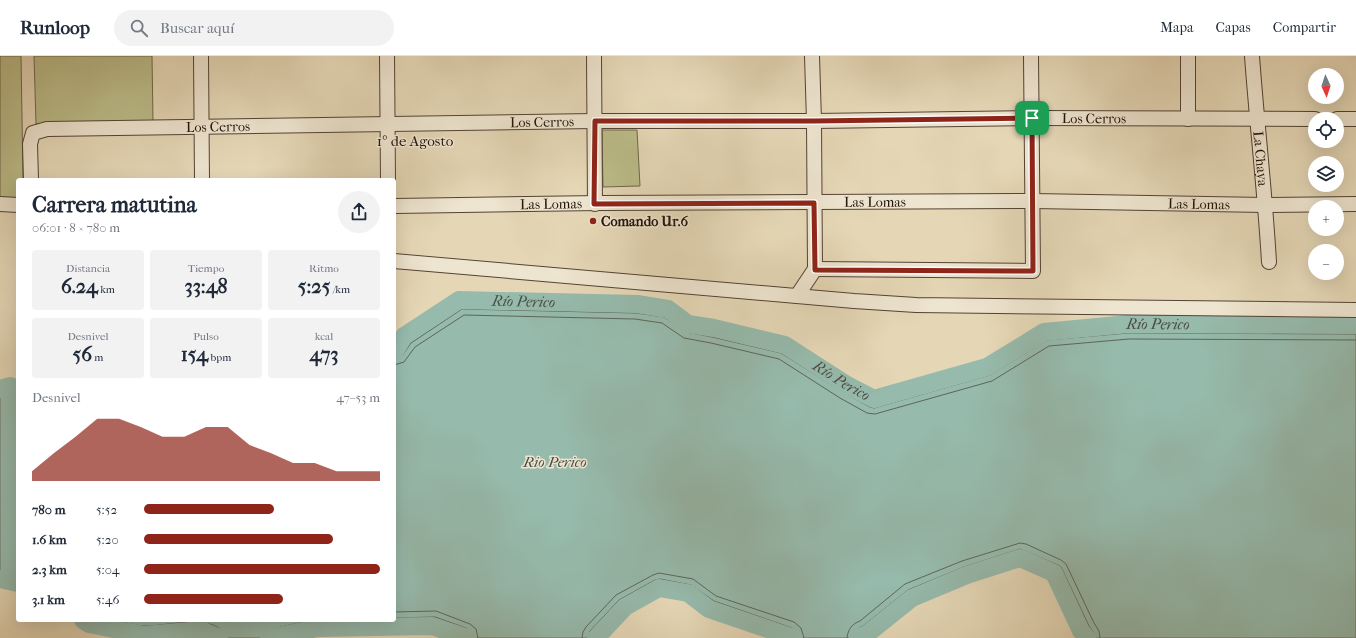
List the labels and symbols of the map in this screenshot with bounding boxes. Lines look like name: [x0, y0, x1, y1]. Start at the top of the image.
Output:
north arrow: [1308, 68, 1344, 104]
pin: [1015, 101, 1049, 135]
street label: Los Cerros: [1062, 110, 1126, 127]
street label: Los Cerros: [510, 113, 574, 131]
street label: Los Cerros: [186, 118, 250, 136]
street label: La Chaya: [1249, 130, 1271, 187]
district label: 1º de Agosto: [377, 132, 454, 150]
street label: Las Lomas: [844, 194, 906, 211]
street label: Las Lomas: [520, 195, 582, 213]
street label: Las Lomas: [1168, 195, 1230, 213]
place label: Comando Ur.6: [601, 213, 688, 230]
marker: Comando Ur.6: [588, 216, 598, 226]
water label: Río Perico: [491, 292, 555, 311]
water label: Río Perico: [1125, 315, 1190, 333]
water label: Río Perico: [809, 356, 873, 404]
water label: Rio Perico: [522, 453, 587, 471]

